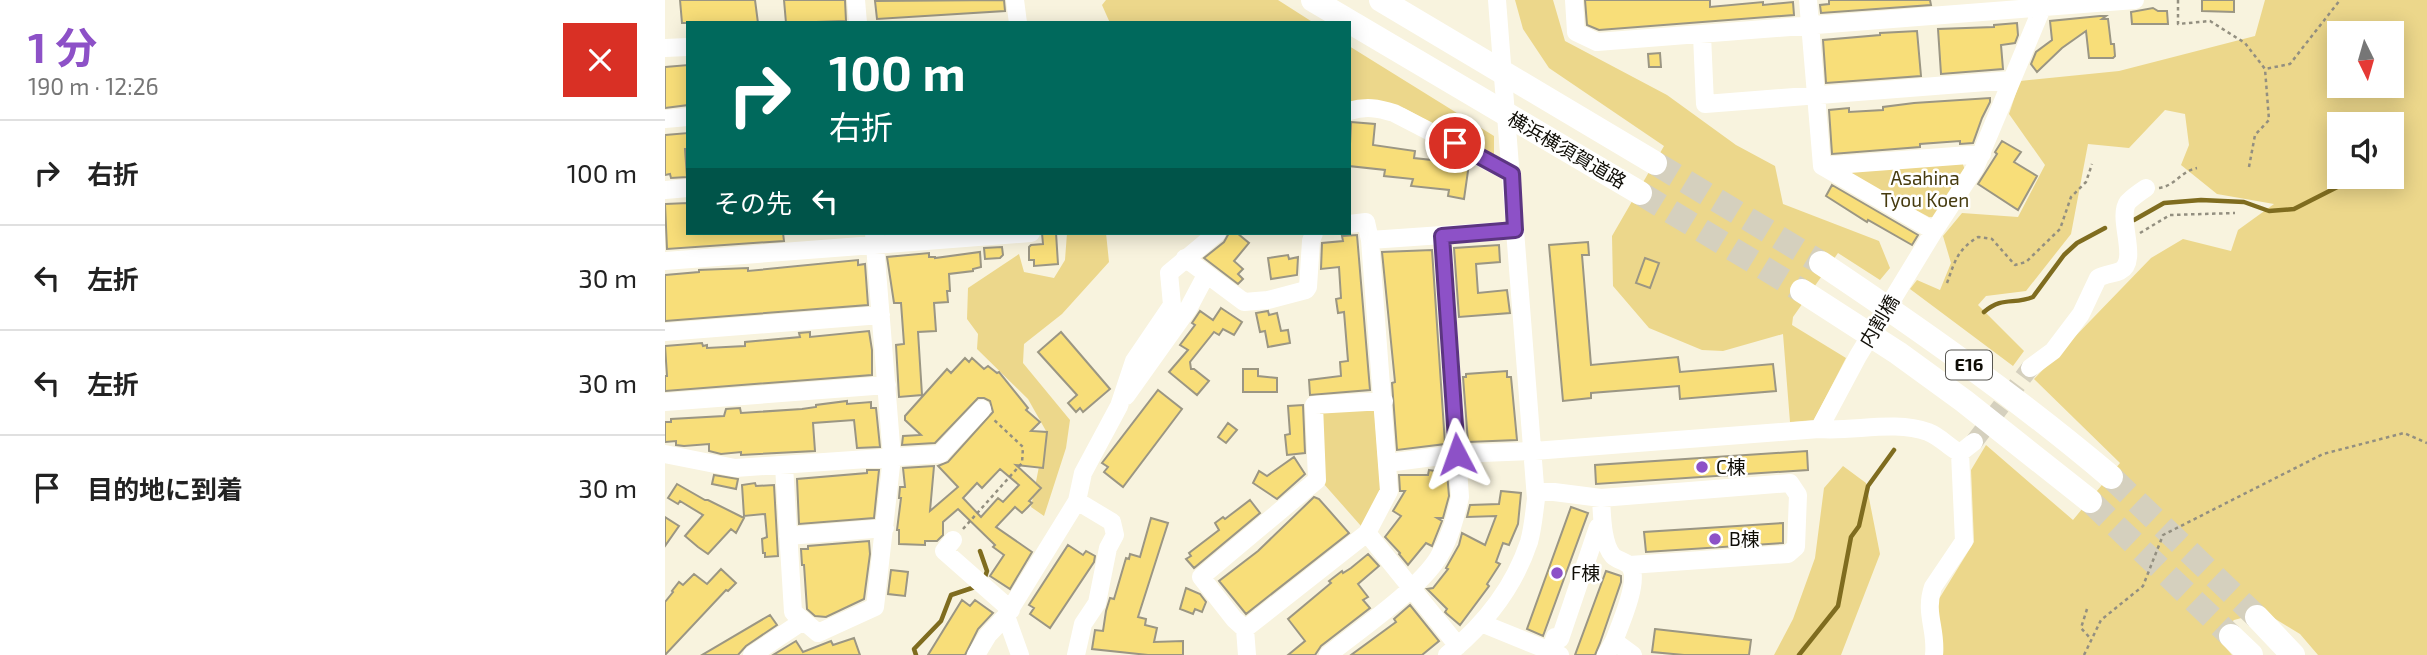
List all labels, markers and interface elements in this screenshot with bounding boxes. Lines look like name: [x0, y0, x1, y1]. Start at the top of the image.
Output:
text: 1 分: [28, 21, 97, 71]
north arrow: [2327, 21, 2405, 98]
map controls: [2327, 21, 2404, 189]
button: close: [563, 23, 637, 97]
text: 100 m: [829, 42, 966, 101]
icon: right: [714, 49, 805, 140]
text: 190 m · 12:26: [28, 72, 159, 100]
street label: 横浜横須賀道路: [1504, 106, 1631, 193]
text: 右折: [829, 107, 893, 145]
button: sound: [2327, 112, 2404, 189]
pin: [1425, 113, 1485, 173]
icon: arrive: [1436, 124, 1474, 162]
icon: right: [28, 154, 66, 192]
text: 100 m: [567, 157, 637, 188]
text: 右折: [87, 158, 139, 189]
park label: Asahina Tyou Koen: [1881, 166, 1969, 211]
icon: left: [806, 182, 844, 220]
text: その先: [714, 187, 792, 218]
icon: left: [28, 259, 66, 297]
text: 30 m: [578, 262, 637, 293]
text: 左折: [87, 263, 139, 294]
street label: 内割橋: [1854, 290, 1903, 351]
road number: E16: [1946, 351, 1992, 380]
icon: left: [28, 364, 66, 402]
text: 30 m: [578, 367, 637, 398]
text: 左折: [87, 368, 139, 399]
position arrow: [1420, 417, 1494, 491]
place label: C棟: [1716, 455, 1746, 478]
marker: C棟: [1694, 459, 1710, 475]
icon: arrive: [28, 469, 66, 507]
text: 30 m: [578, 472, 637, 503]
text: 目的地に到着: [87, 473, 243, 504]
place label: B棟: [1729, 527, 1760, 550]
marker: B棟: [1707, 531, 1723, 547]
place label: F棟: [1571, 561, 1600, 584]
marker: F棟: [1549, 565, 1565, 581]

